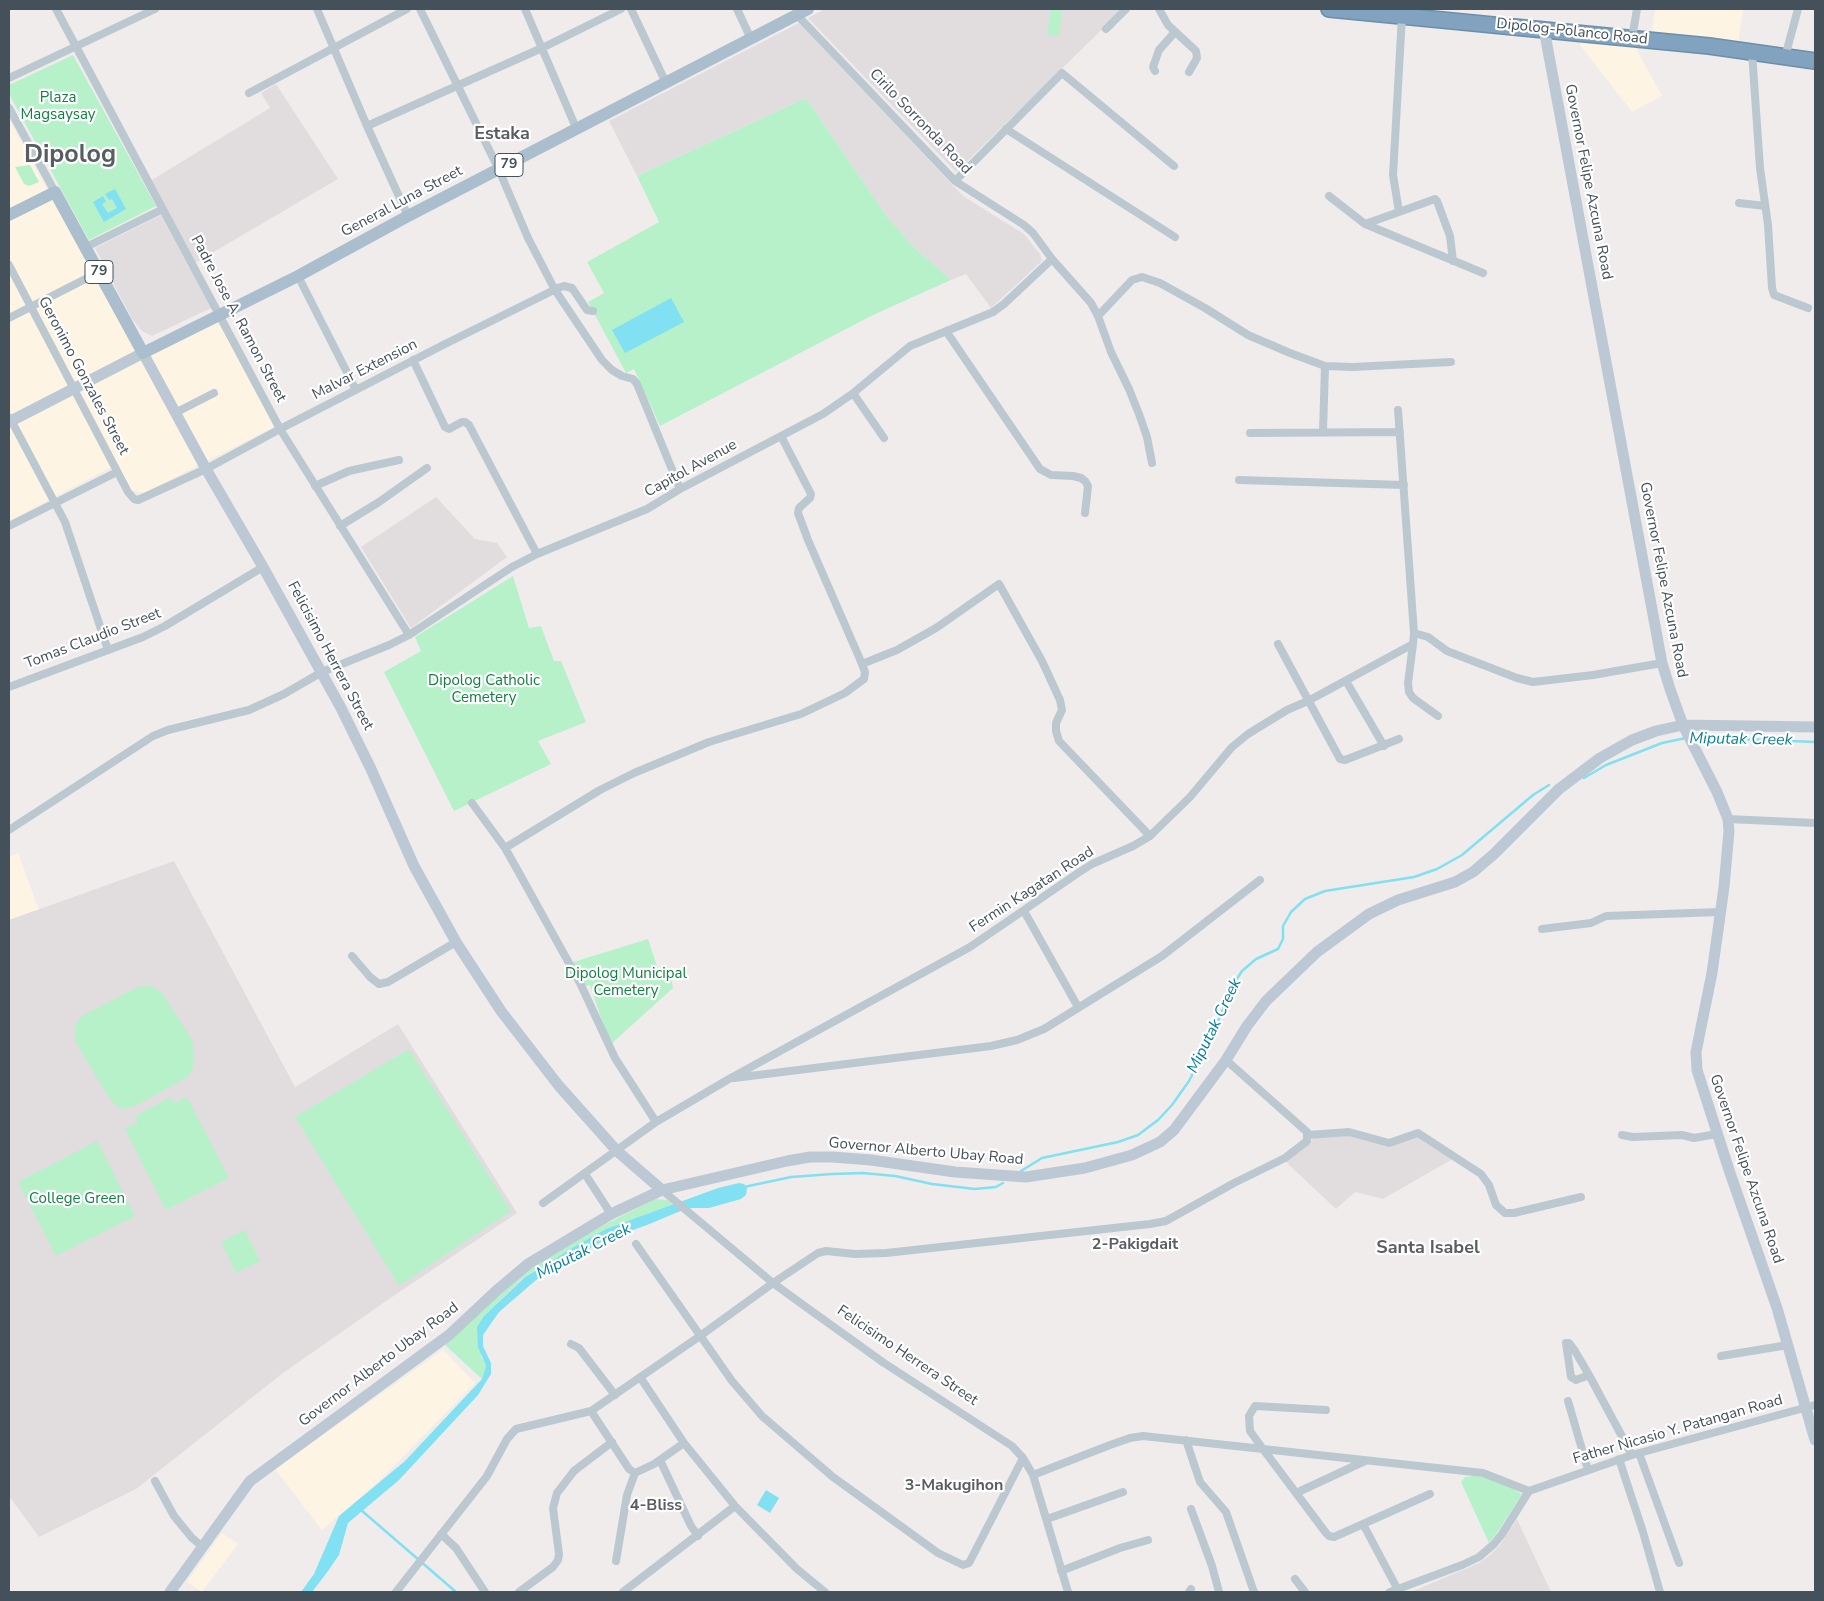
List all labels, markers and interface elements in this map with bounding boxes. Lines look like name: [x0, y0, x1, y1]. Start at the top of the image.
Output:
street label: Dipolog-Polanco Road: [1496, 15, 1648, 49]
street label: Cirilo Sorronda Road: [865, 66, 975, 178]
street label: Governor Felipe Azcuna Road: [1560, 83, 1616, 281]
park label: Plaza Magsaysay: [20, 89, 96, 124]
district label: Estaka: [474, 124, 530, 146]
district label: Dipolog: [24, 141, 116, 171]
road number: 79: [495, 154, 523, 176]
street label: General Luna Street: [338, 162, 466, 242]
street label: Padre Jose A. Ramon Street: [186, 233, 290, 405]
road number: 79: [85, 260, 113, 284]
street label: Geronimo Gonzales Street: [34, 294, 132, 458]
street label: Malvar Extension: [309, 336, 421, 404]
street label: Capitol Avenue: [642, 436, 740, 502]
street label: Governor Felipe Azcuna Road: [1635, 481, 1691, 679]
street label: Felicisimo Herrera Street: [283, 578, 377, 734]
street label: Tomas Claudio Street: [22, 605, 164, 673]
park label: Dipolog Catholic Cemetery: [428, 672, 540, 707]
water label: Miputak Creek: [1689, 729, 1793, 751]
street label: Fermin Kagatan Road: [966, 843, 1098, 937]
park label: Dipolog Municipal Cemetery: [565, 965, 687, 1000]
water label: Miputak Creek: [1184, 975, 1246, 1077]
street label: Governor Felipe Azcuna Road: [1705, 1072, 1787, 1266]
street label: Governor Alberto Ubay Road: [828, 1135, 1024, 1169]
park label: College Green: [29, 1190, 125, 1208]
water label: Miputak Creek: [534, 1220, 634, 1284]
district label: 2-Pakigdait: [1092, 1235, 1178, 1255]
district label: Santa Isabel: [1376, 1238, 1480, 1260]
street label: Governor Alberto Ubay Road: [296, 1299, 462, 1431]
street label: Felicisimo Herrera Street: [833, 1302, 981, 1410]
street label: Father Nicasio Y. Patangan Road: [1571, 1391, 1785, 1469]
district label: 3-Makugihon: [905, 1476, 1003, 1496]
district label: 4-Bliss: [630, 1496, 682, 1516]

